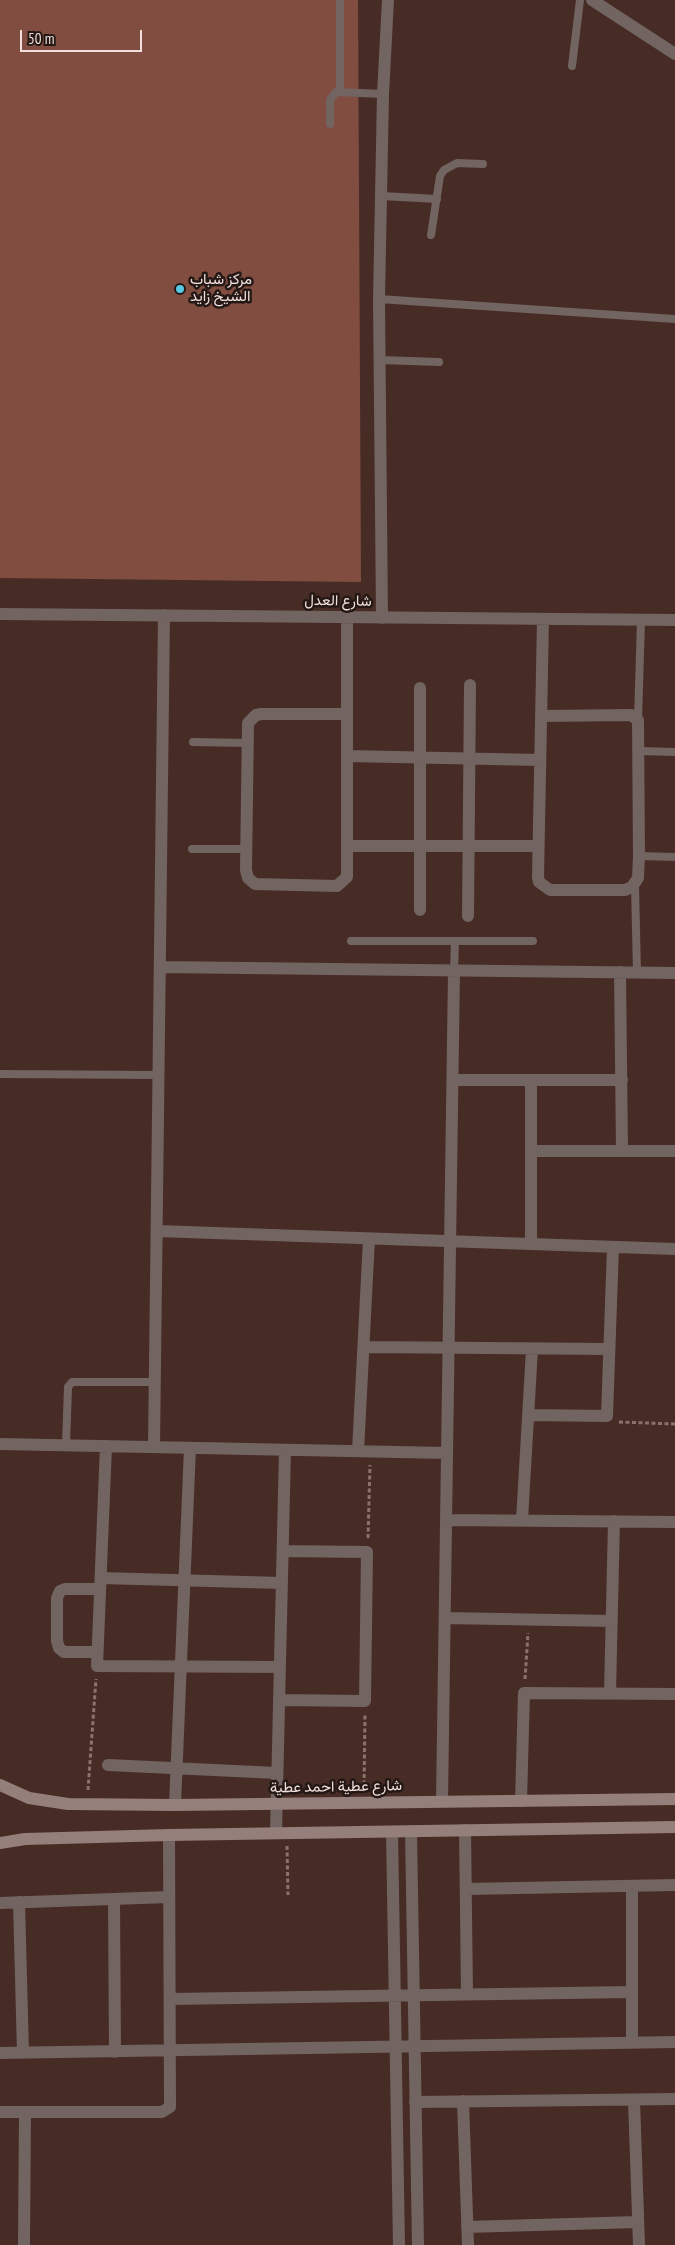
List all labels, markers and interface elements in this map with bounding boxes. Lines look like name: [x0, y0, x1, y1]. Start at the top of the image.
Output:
scale bar: [22, 20, 145, 52]
text: 50 m: [28, 29, 54, 48]
place label: مركز شباب الشيخ زايد: [190, 271, 252, 306]
marker: مركز شباب الشيخ زايد: [174, 283, 186, 295]
street label: شارع العدل: [304, 591, 372, 611]
street label: شارع عطية احمد عطية: [270, 1777, 402, 1797]

